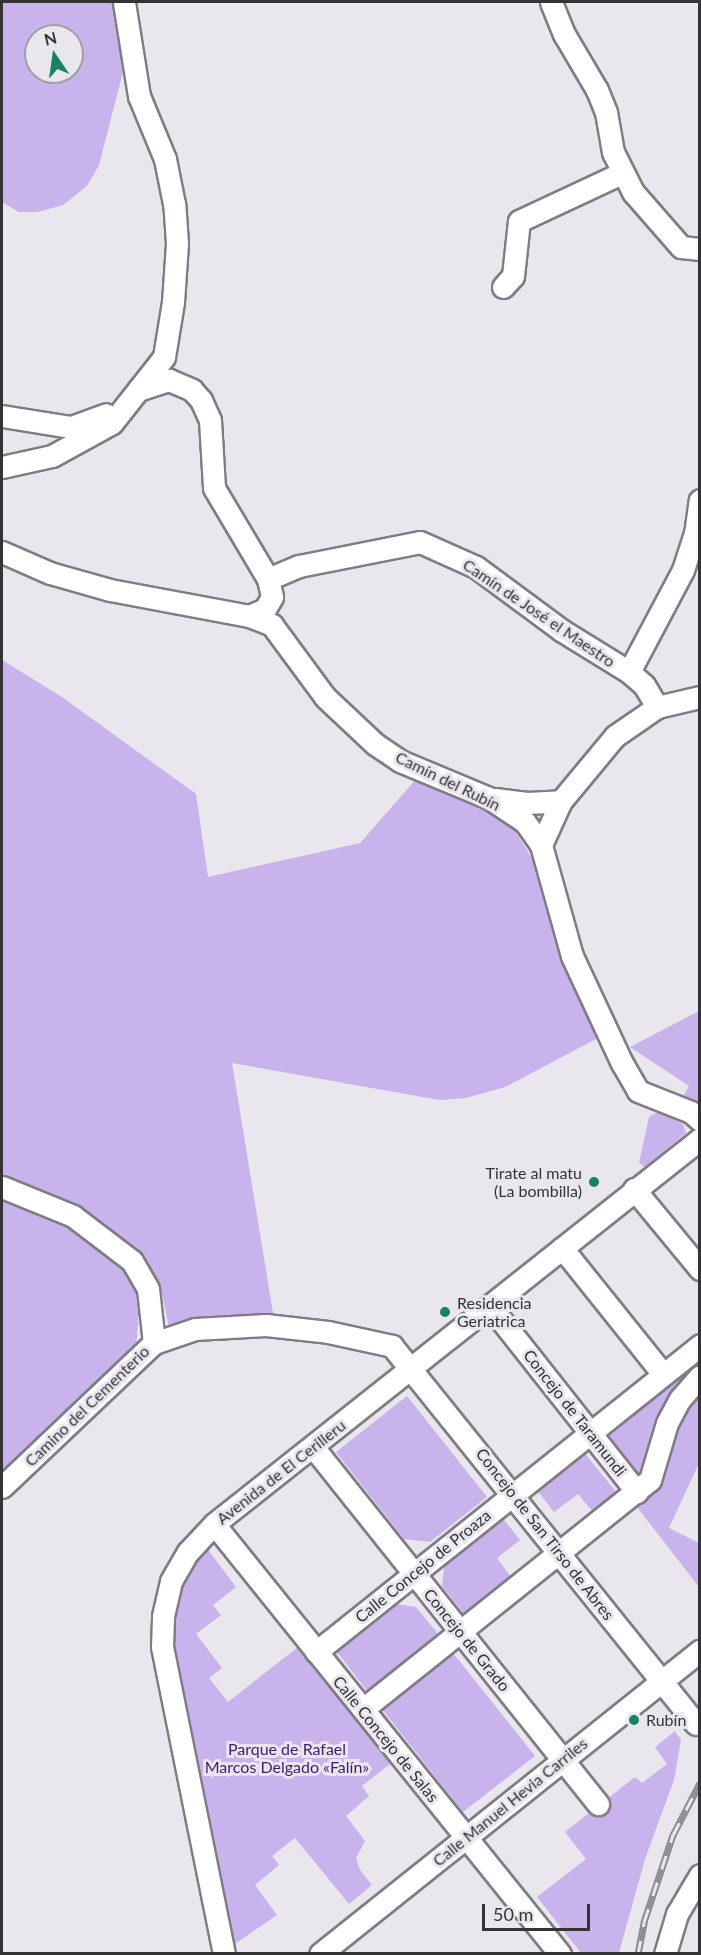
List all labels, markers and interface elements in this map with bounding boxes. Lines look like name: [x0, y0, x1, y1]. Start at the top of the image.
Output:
north arrow: [24, 24, 84, 84]
text: N: [42, 27, 58, 49]
street label: Camín de José el Maestro: [459, 555, 619, 671]
street label: Camín del Rubín: [392, 747, 504, 815]
place label: Tirate al matu (La bombilla): [485, 1163, 582, 1201]
marker: Tirate al matu (La bombilla): [587, 1175, 601, 1189]
place label: Residencia Geriatrica: [457, 1293, 531, 1331]
marker: Residencia Geriatrica: [438, 1305, 452, 1319]
street label: Camino del Cementerio: [21, 1342, 153, 1470]
street label: Concejo de Taramundi: [519, 1346, 631, 1480]
street label: Avenida de El Cerilleru: [213, 1416, 349, 1528]
street label: Concejo de San Tirso de Abres: [472, 1444, 618, 1624]
street label: Calle Concejo de Proaza: [351, 1505, 495, 1627]
street label: Concejo de Grado: [420, 1585, 514, 1695]
street label: Calle Concejo de Salas: [329, 1672, 443, 1806]
place label: Rubín: [646, 1710, 686, 1730]
marker: Rubín: [627, 1713, 641, 1727]
street label: Calle Manuel Hevia Carriles: [429, 1734, 591, 1870]
park label: Parque de Rafael Marcos Delgado «Falín»: [205, 1739, 369, 1777]
scale bar: [485, 1892, 593, 1930]
text: 50 m: [493, 1903, 533, 1925]

